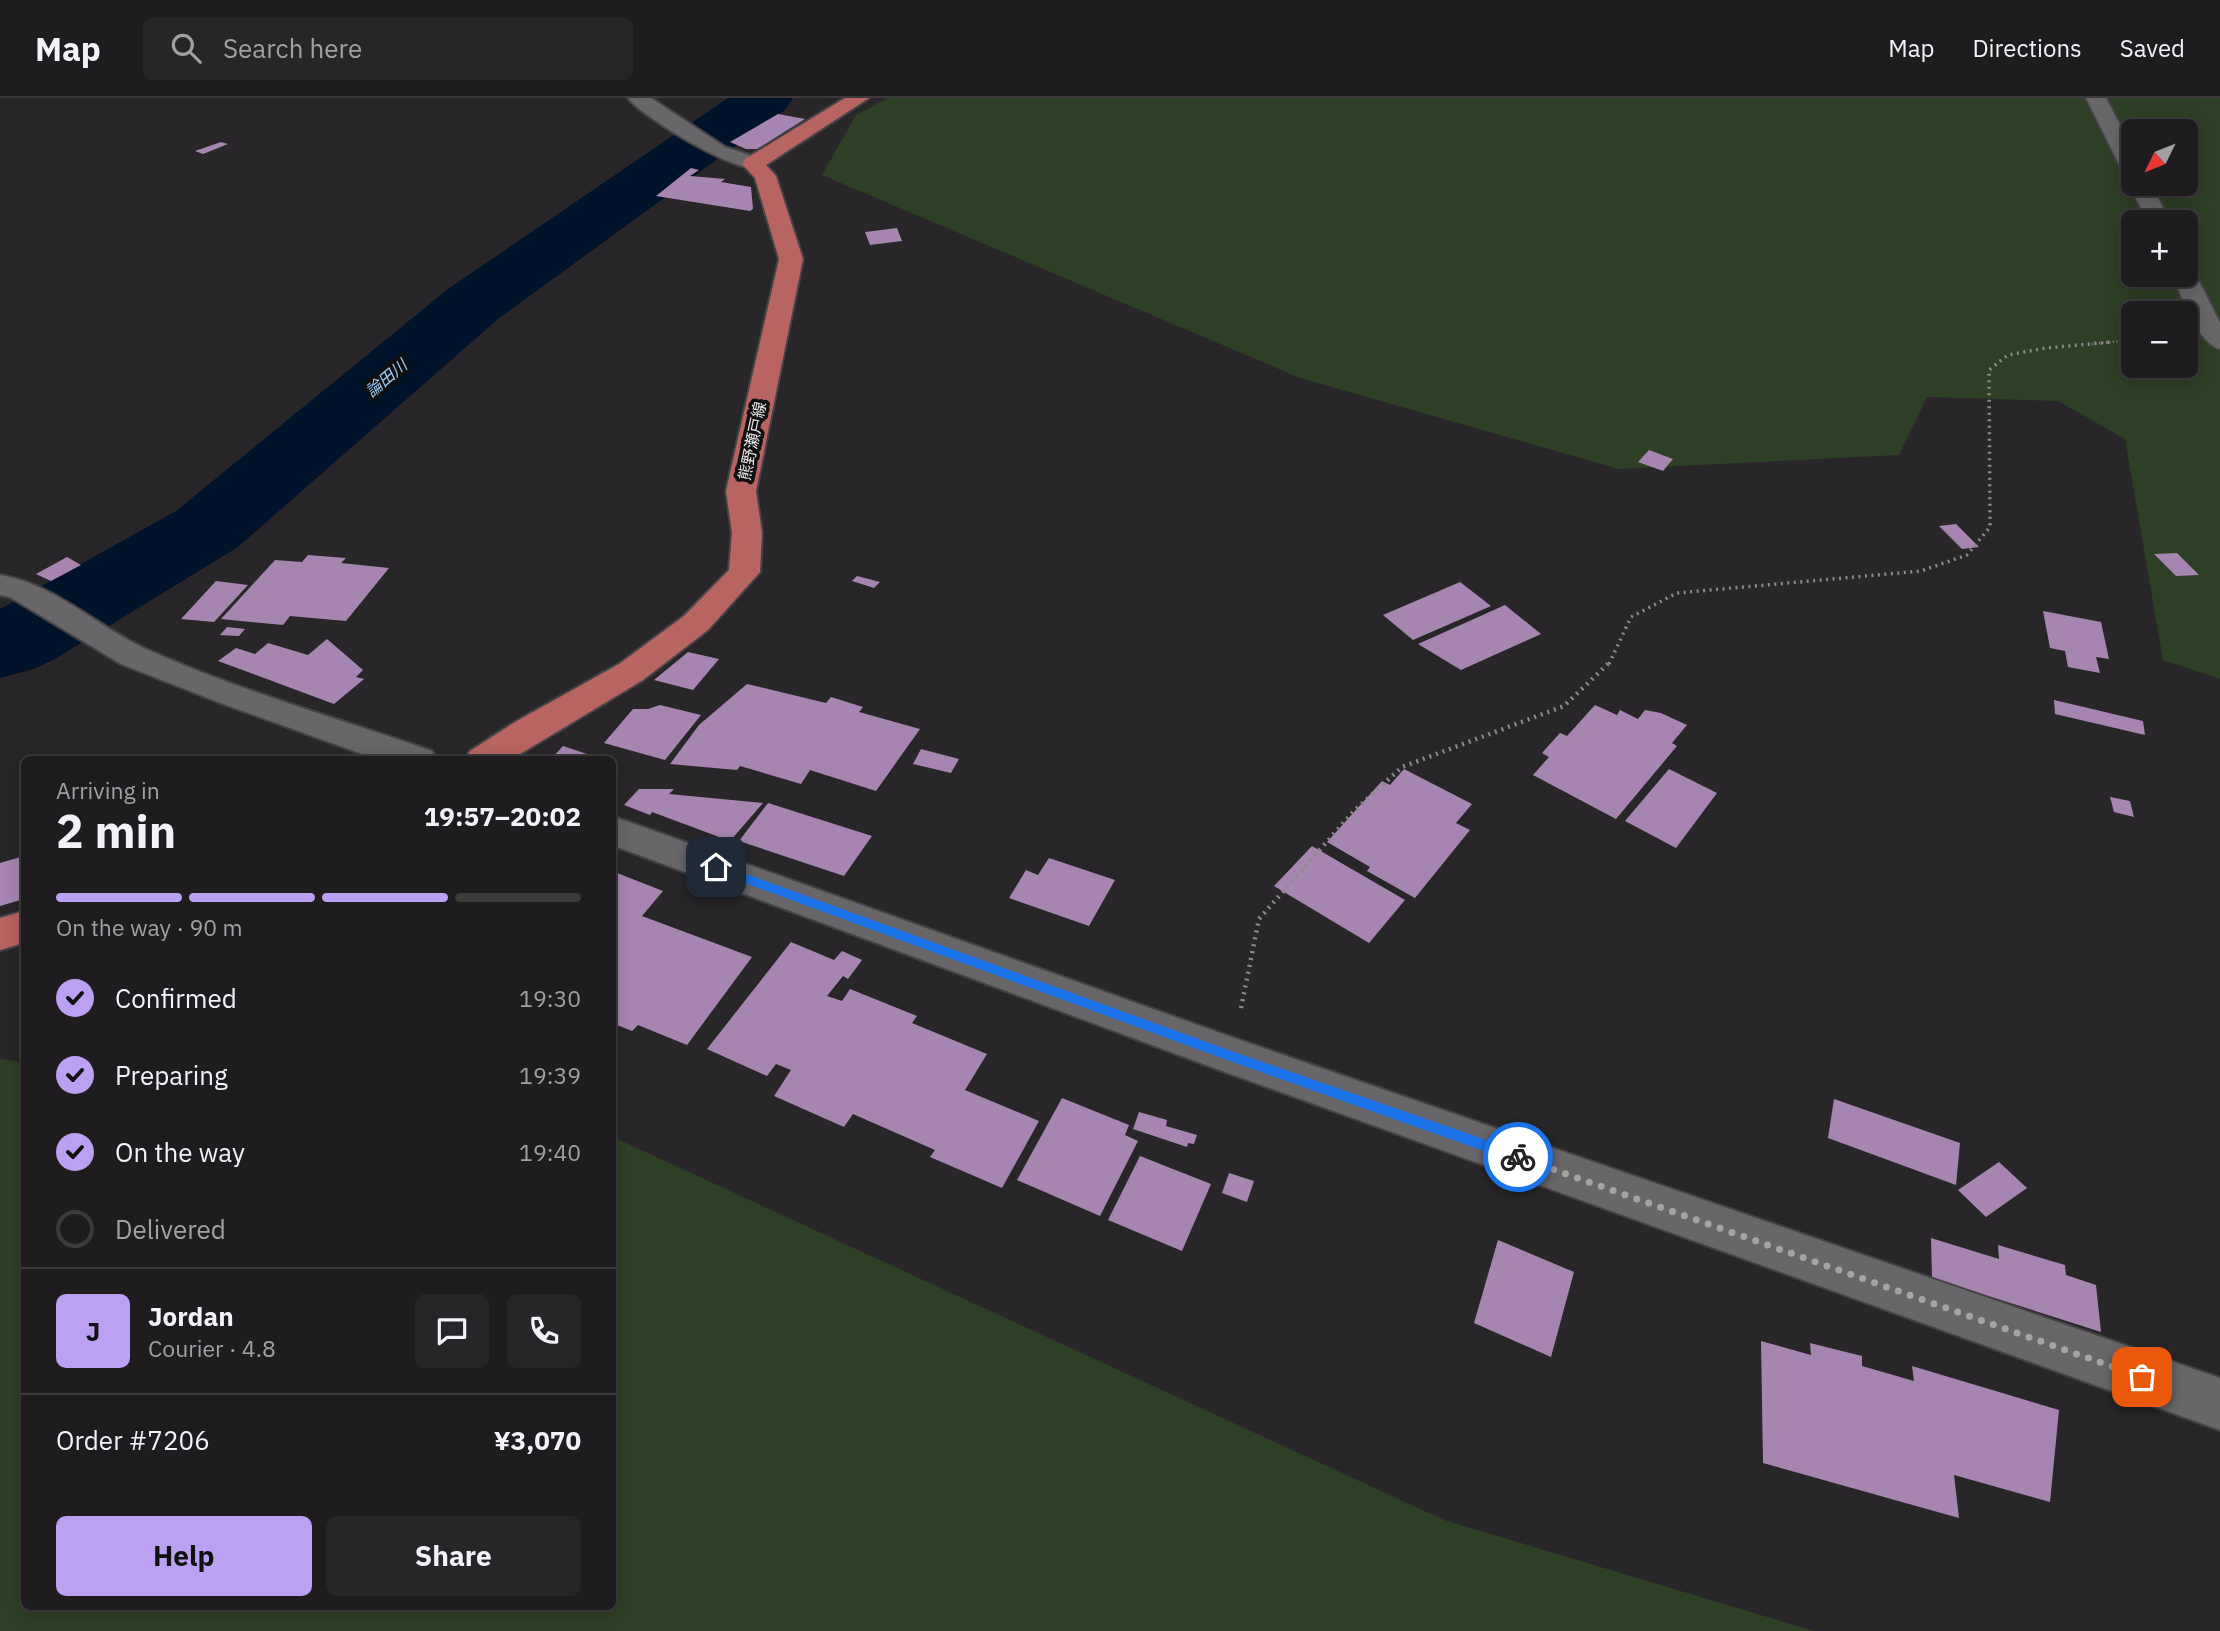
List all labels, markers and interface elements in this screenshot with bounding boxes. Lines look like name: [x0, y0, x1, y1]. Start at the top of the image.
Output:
search box: [143, 17, 633, 80]
text: Map: [35, 27, 101, 70]
icon: search: [167, 29, 205, 67]
text: Search here: [223, 31, 362, 65]
text: Map: [1888, 32, 1934, 64]
text: Directions: [1972, 32, 2082, 64]
text: Saved: [2120, 32, 2185, 64]
north arrow: [2121, 119, 2198, 196]
map controls: [2121, 119, 2198, 378]
button: +: [2121, 210, 2198, 287]
button: −: [2121, 301, 2198, 378]
water label: 論田川: [361, 354, 412, 401]
street label: 熊野瀬戸線: [734, 400, 770, 482]
text: Arriving in: [56, 775, 160, 805]
text: 19:57–20:02: [424, 799, 581, 833]
text: 2 min: [56, 801, 176, 861]
pin: [686, 837, 746, 897]
icon: home: [697, 848, 735, 886]
text: On the way · 90 m: [56, 912, 243, 942]
icon: check: [56, 979, 94, 1017]
text: Confirmed: [115, 981, 237, 1015]
text: 19:30: [519, 983, 581, 1013]
icon: check: [56, 1056, 94, 1094]
text: Preparing: [115, 1058, 228, 1092]
text: 19:39: [519, 1060, 581, 1090]
courier: [1483, 1122, 1553, 1192]
icon: check: [56, 1133, 94, 1171]
text: On the way: [115, 1135, 245, 1169]
text: 19:40: [519, 1137, 581, 1167]
icon: bike: [1499, 1138, 1537, 1176]
text: Delivered: [115, 1212, 226, 1246]
button: chat: [415, 1294, 489, 1368]
button: phone: [507, 1294, 581, 1368]
text: Jordan: [148, 1299, 234, 1333]
text: J: [86, 1314, 100, 1348]
text: Courier · 4.8: [148, 1333, 276, 1363]
pin: [2112, 1347, 2172, 1407]
icon: bag: [2123, 1358, 2161, 1396]
text: Order #7206: [56, 1423, 210, 1457]
text: ¥3,070: [494, 1423, 581, 1457]
button: Help: [56, 1516, 312, 1596]
button: Share: [326, 1516, 581, 1596]

